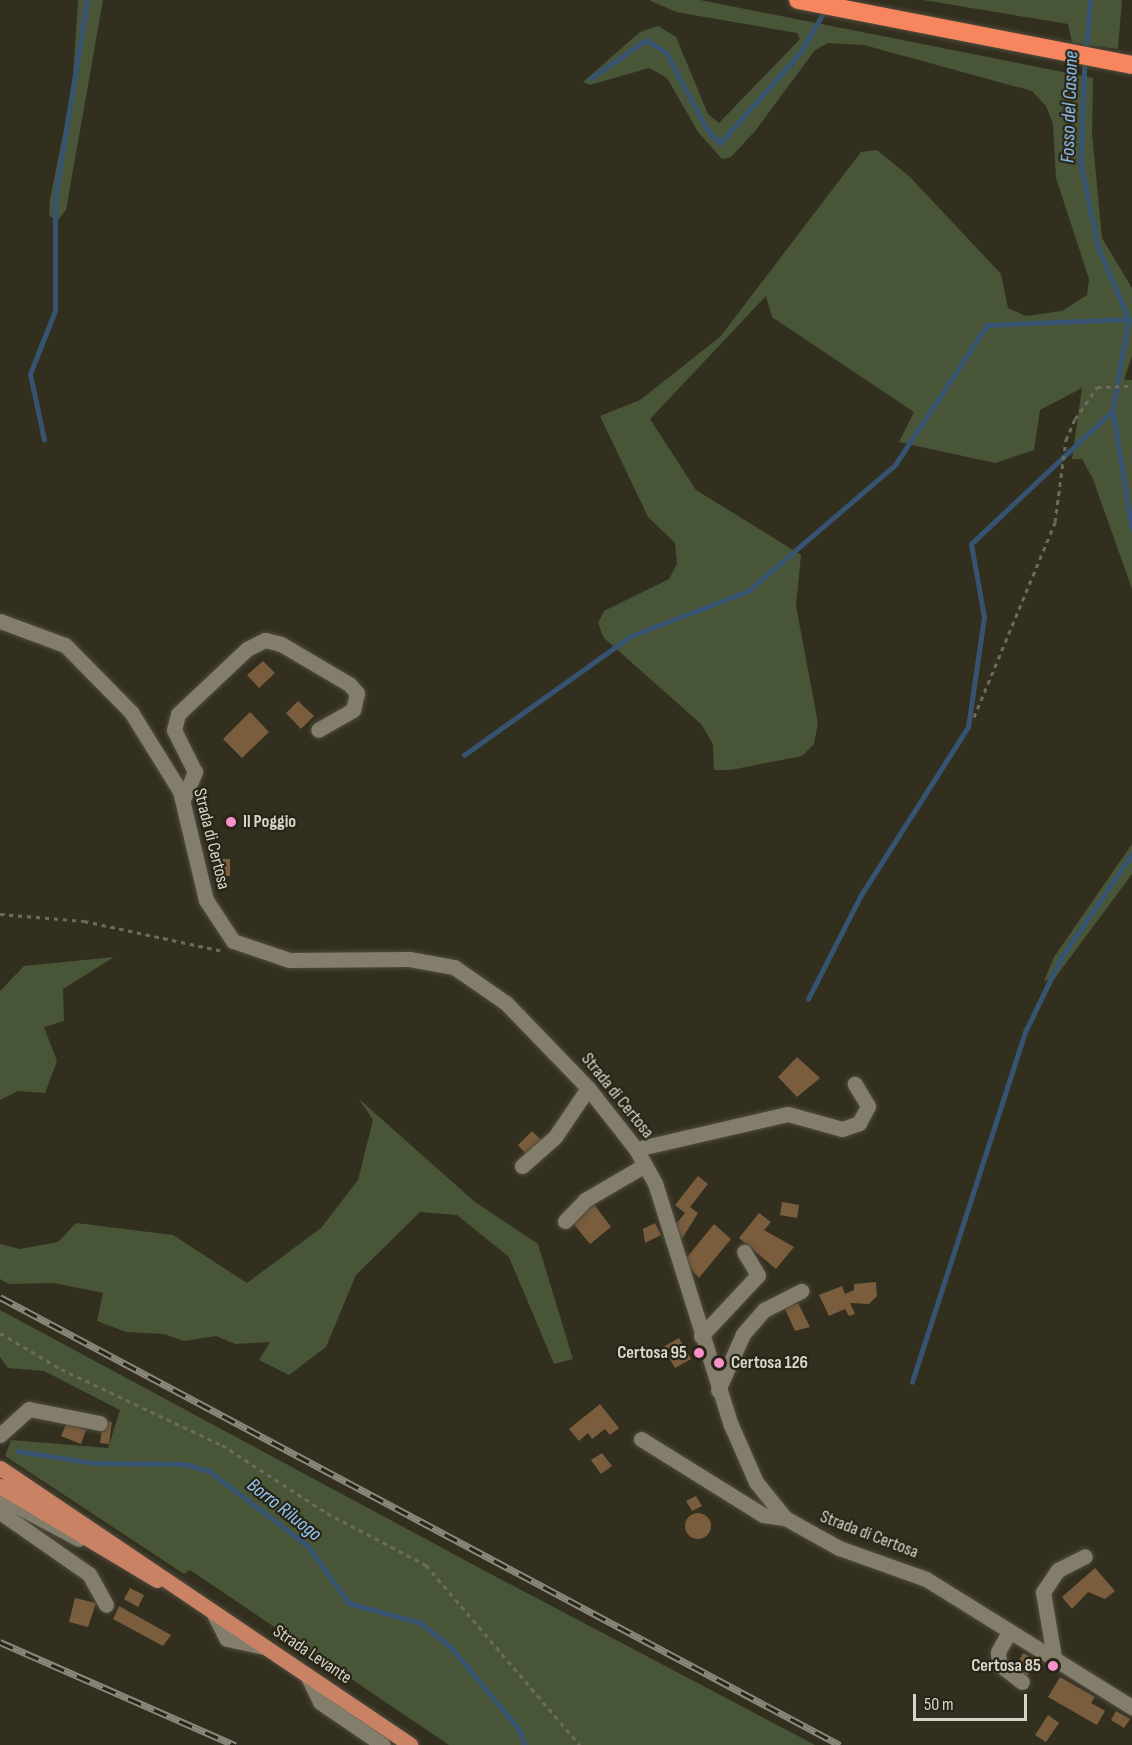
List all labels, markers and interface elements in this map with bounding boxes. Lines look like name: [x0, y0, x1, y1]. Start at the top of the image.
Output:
water label: Fosso del Casone: [1056, 51, 1084, 163]
street label: Strada di Certosa: [188, 786, 234, 892]
place label: Il Poggio: [243, 811, 296, 833]
marker: Il Poggio: [224, 815, 238, 829]
street label: Strada di Certosa: [576, 1049, 658, 1143]
place label: Certosa 95: [617, 1342, 687, 1364]
marker: Certosa 95: [692, 1346, 706, 1360]
place label: Certosa 126: [731, 1352, 808, 1374]
marker: Certosa 126: [712, 1356, 726, 1370]
water label: Borro Riluogo: [242, 1473, 326, 1547]
street label: Strada di Certosa: [817, 1506, 921, 1564]
street label: Strada Levante: [269, 1621, 355, 1689]
place label: Certosa 85: [971, 1655, 1041, 1677]
marker: Certosa 85: [1046, 1659, 1060, 1673]
scale bar: [916, 1682, 1030, 1720]
text: 50 m: [924, 1694, 954, 1715]

